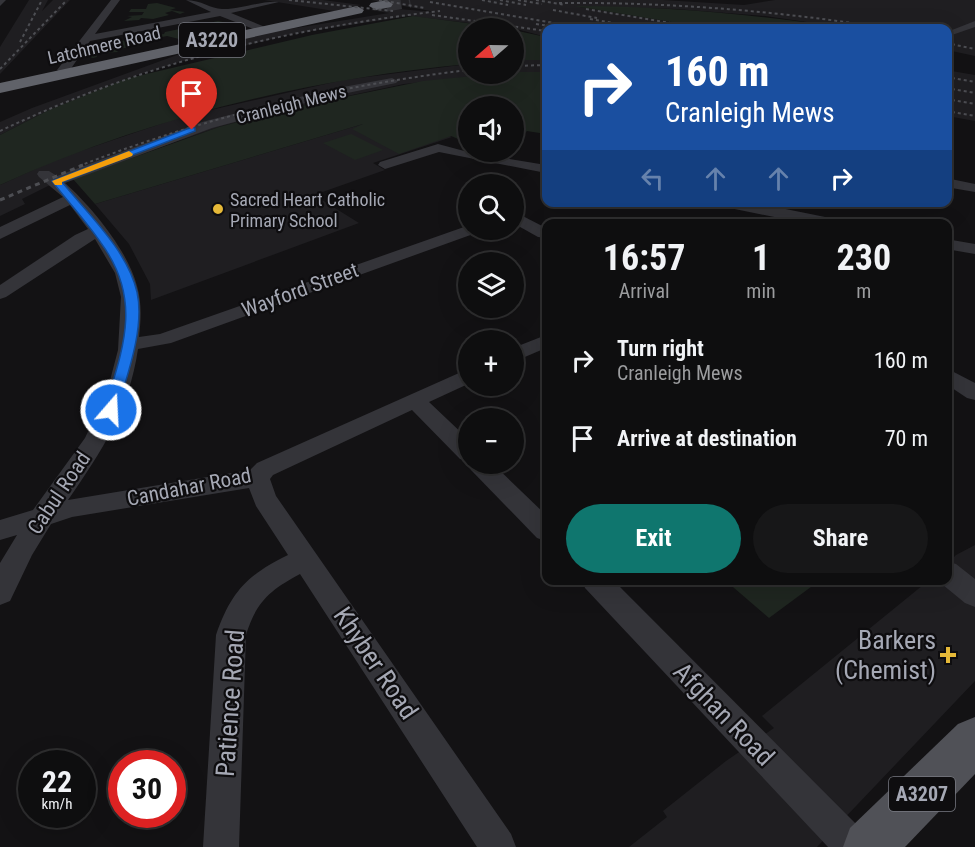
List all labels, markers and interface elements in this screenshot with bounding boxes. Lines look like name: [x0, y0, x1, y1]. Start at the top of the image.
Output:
north arrow: [458, 18, 524, 84]
map controls: [458, 18, 524, 474]
street label: Latchmere Road: [45, 22, 163, 68]
road number: A3220: [179, 23, 245, 57]
text: 160 m: [665, 47, 770, 96]
icon: right: [566, 48, 644, 126]
pin: [166, 68, 217, 130]
icon: arrive: [175, 77, 208, 110]
street label: Cranleigh Mews: [234, 80, 348, 128]
button: sound: [458, 96, 524, 162]
text: Cranleigh Mews: [665, 97, 835, 129]
icon: left: [636, 162, 669, 195]
icon: ahead: [699, 162, 732, 195]
icon: ahead: [762, 162, 795, 195]
icon: right: [825, 162, 858, 195]
button: search: [458, 174, 524, 240]
place label: Sacred Heart Catholic Primary School: [230, 189, 385, 231]
marker: Sacred Heart Catholic Primary School: [211, 202, 225, 216]
text: 16:57: [603, 237, 685, 279]
text: 1: [752, 237, 770, 279]
text: 230: [837, 237, 891, 279]
button: layers: [458, 252, 524, 318]
street label: Wayford Street: [238, 258, 362, 322]
text: Arrival: [619, 279, 670, 303]
text: min: [746, 279, 776, 303]
text: m: [856, 279, 871, 303]
button: +: [458, 330, 524, 396]
text: Turn right: [617, 336, 704, 361]
icon: right: [566, 344, 599, 377]
text: 160 m: [874, 348, 928, 373]
text: Cranleigh Mews: [617, 361, 743, 385]
position arrow: [79, 378, 143, 442]
button: −: [458, 408, 524, 474]
icon: arrive: [566, 422, 599, 455]
text: Arrive at destination: [617, 426, 797, 451]
text: 70 m: [885, 426, 928, 451]
street label: Cabul Road: [23, 447, 95, 539]
street label: Candahar Road: [125, 463, 253, 511]
button: Exit: [566, 504, 741, 573]
button: Share: [753, 504, 928, 573]
street label: Khyber Road: [328, 601, 424, 725]
place label: Barkers (Chemist): [835, 625, 936, 685]
street label: Patience Road: [210, 628, 250, 778]
marker: Barkers (Chemist): [941, 648, 955, 662]
street label: Afghan Road: [668, 656, 780, 772]
speed limit sign: 30: [108, 750, 186, 828]
text: 22: [42, 764, 72, 799]
road number: A3207: [889, 777, 955, 811]
text: km/h: [42, 795, 72, 813]

